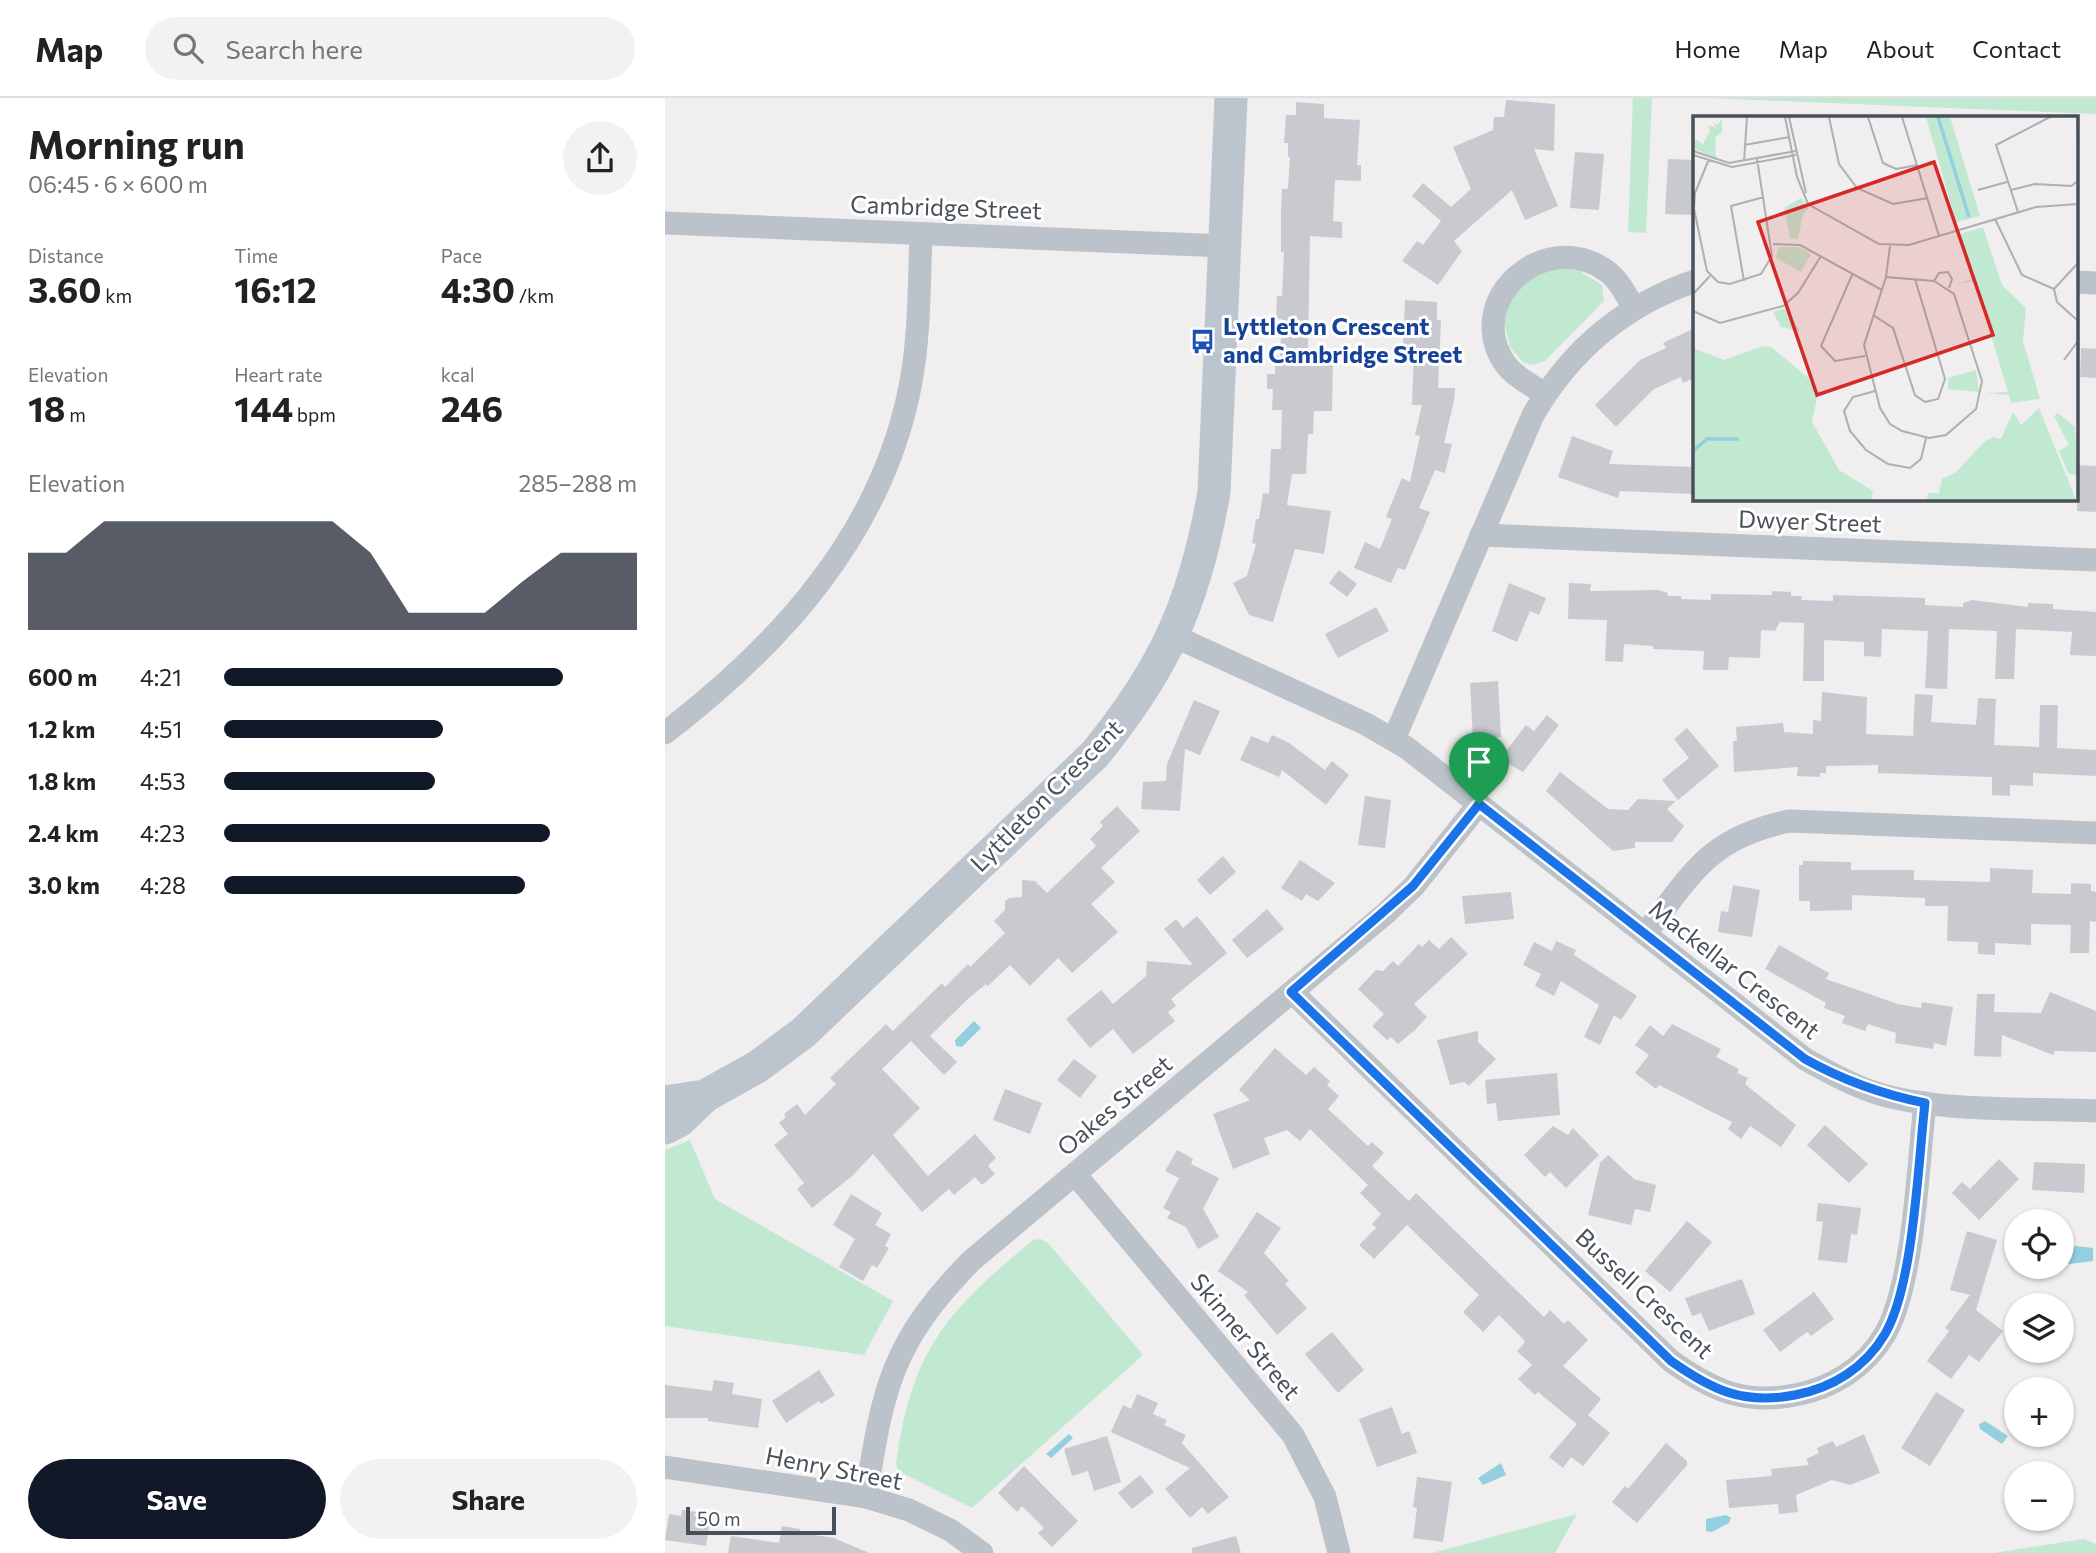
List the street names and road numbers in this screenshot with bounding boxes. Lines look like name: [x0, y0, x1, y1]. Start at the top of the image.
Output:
street label: Cambridge Street: [850, 189, 1042, 224]
street label: Dwyer Street: [1738, 504, 1882, 538]
street label: Lyttleton Crescent: [964, 713, 1128, 877]
street label: Mackellar Crescent: [1644, 893, 1826, 1045]
street label: Oakes Street: [1051, 1048, 1177, 1161]
street label: Bussell Crescent: [1570, 1222, 1720, 1364]
street label: Skinner Street: [1185, 1267, 1307, 1405]
street label: Henry Street: [763, 1440, 905, 1495]

